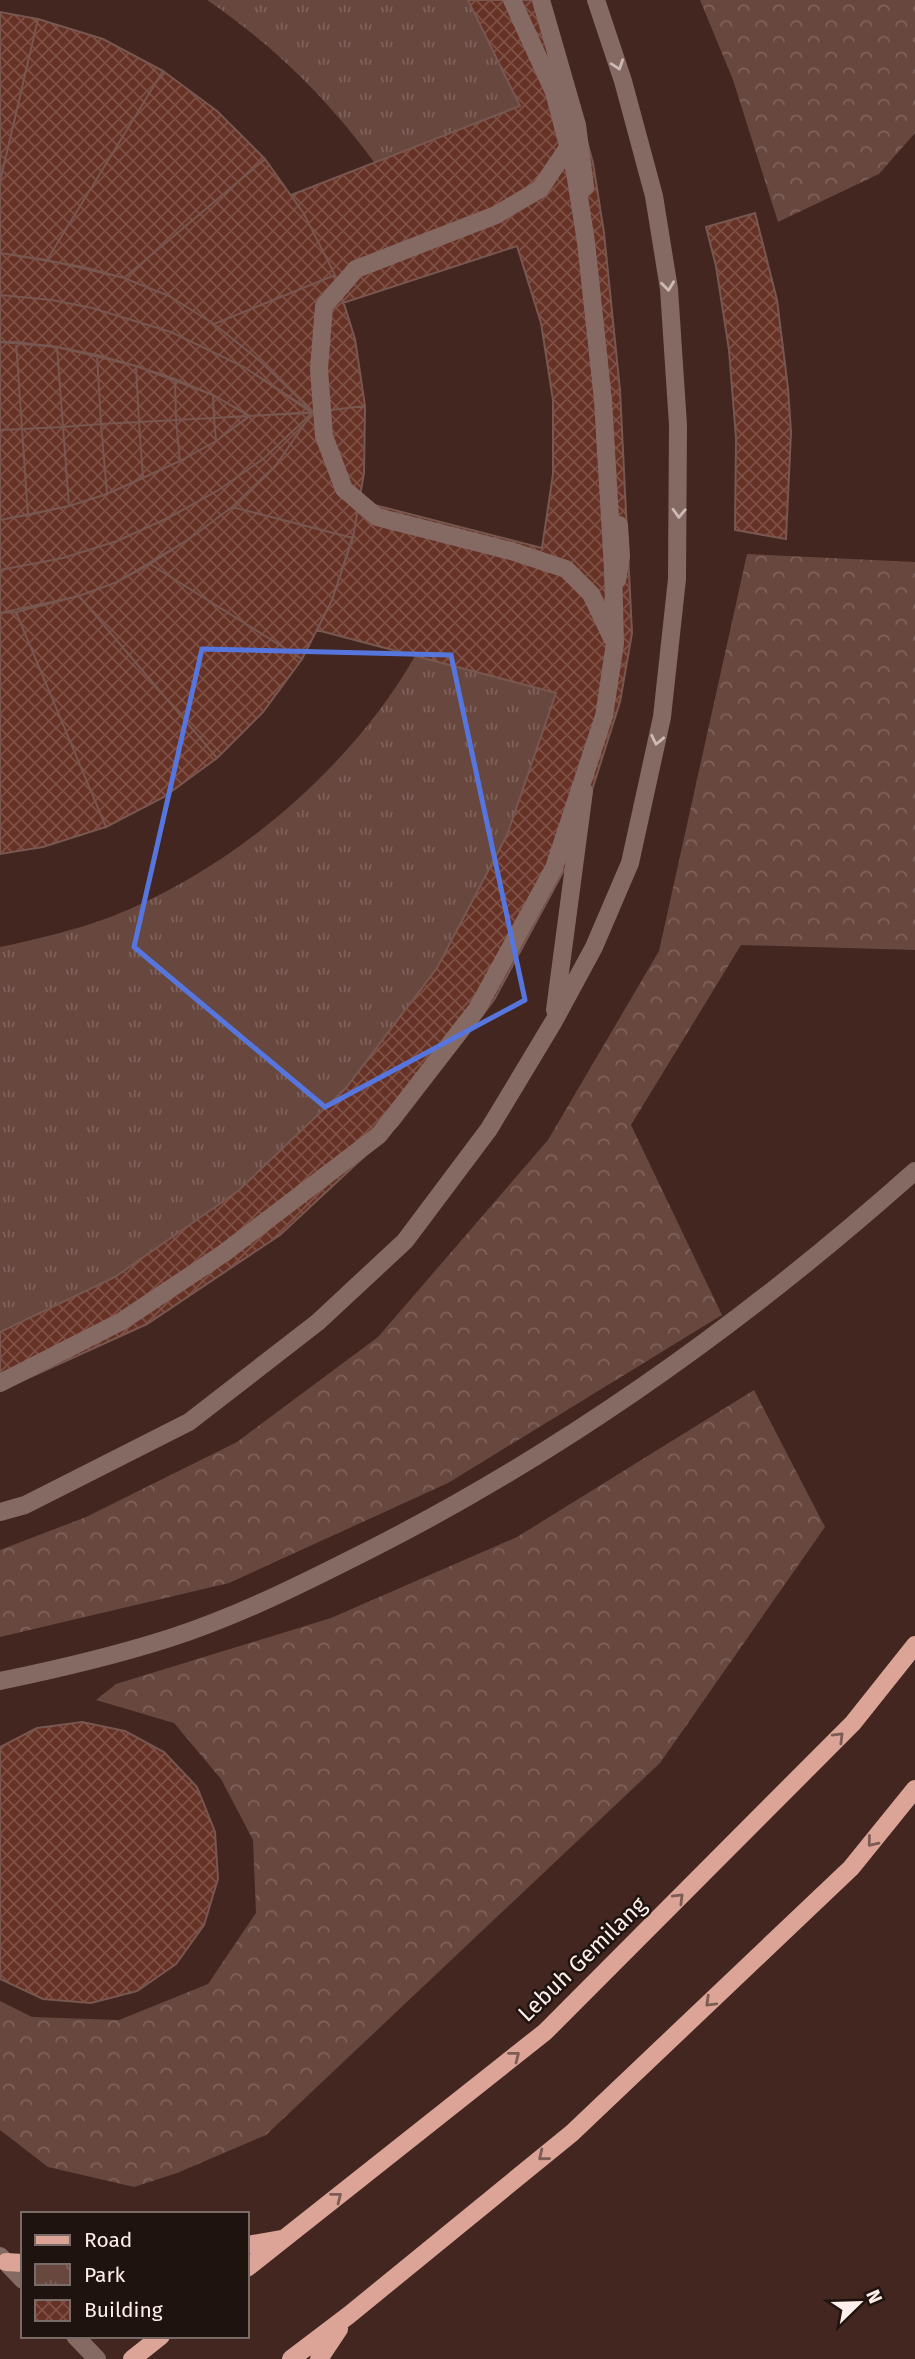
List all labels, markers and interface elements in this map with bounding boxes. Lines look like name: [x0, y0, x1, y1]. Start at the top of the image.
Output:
one-way arrow: [610, 58, 624, 70]
one-way arrow: [660, 280, 675, 292]
one-way arrow: [671, 508, 686, 519]
one-way arrow: [651, 734, 666, 746]
one-way arrow: [831, 1732, 844, 1745]
one-way arrow: [868, 1834, 880, 1847]
street label: Lebuh Gemilang: [512, 1891, 652, 2027]
one-way arrow: [670, 1893, 683, 1906]
one-way arrow: [705, 1993, 718, 2006]
one-way arrow: [507, 2051, 520, 2064]
one-way arrow: [539, 2148, 551, 2161]
one-way arrow: [329, 2192, 341, 2205]
legend: [21, 2212, 248, 2338]
text: Road: [84, 2227, 132, 2253]
text: Park: [84, 2262, 126, 2288]
north arrow: [824, 2268, 894, 2338]
text: N: [861, 2286, 887, 2307]
text: Building: [84, 2297, 163, 2323]

